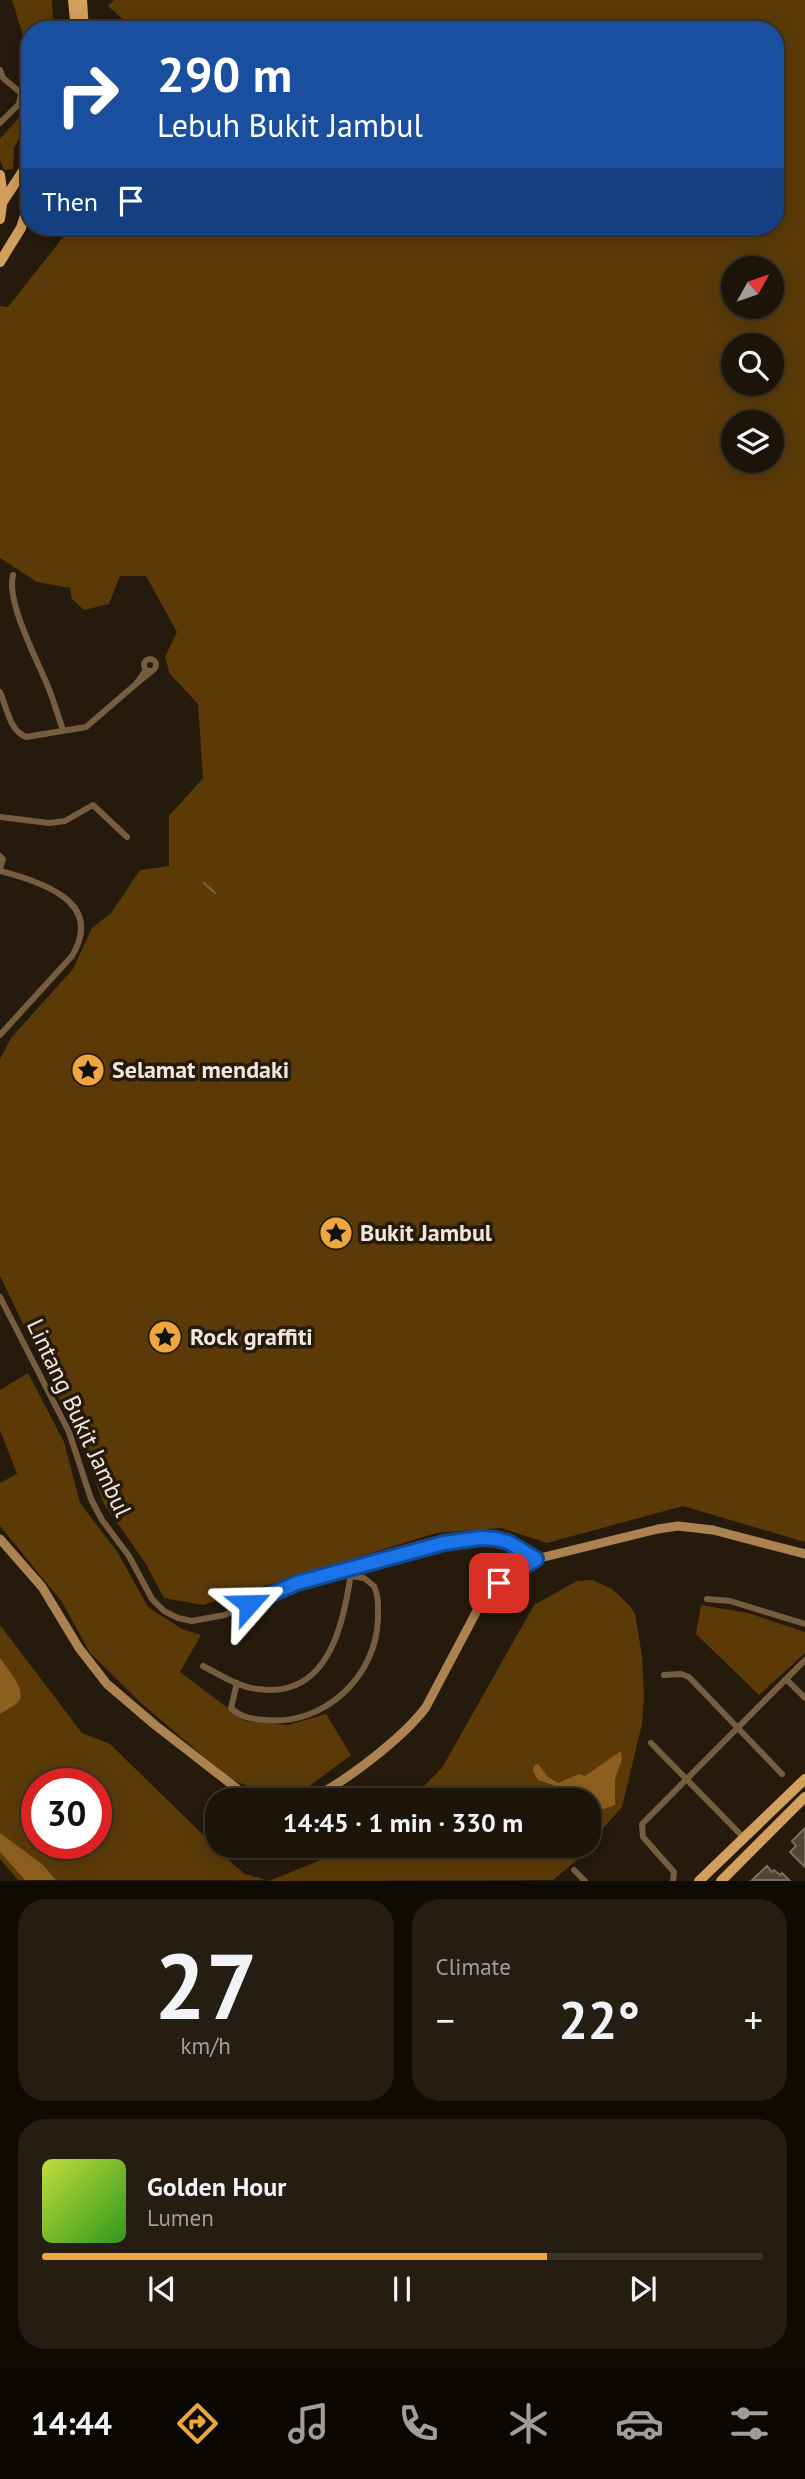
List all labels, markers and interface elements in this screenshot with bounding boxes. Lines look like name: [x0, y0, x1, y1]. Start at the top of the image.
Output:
text: 290 m: [157, 42, 292, 106]
icon: right: [42, 49, 133, 140]
text: Lebuh Bukit Jambul: [157, 104, 423, 146]
icon: arrive: [112, 182, 150, 220]
text: Then: [42, 185, 98, 218]
north arrow: [721, 256, 784, 318]
map controls: [721, 256, 784, 473]
button: search: [721, 333, 784, 396]
button: layers: [721, 410, 784, 473]
place icon: Selamat mendaki: [69, 1051, 107, 1089]
place label: Selamat mendaki: [112, 1054, 289, 1085]
place icon: Bukit Jambul: [317, 1214, 355, 1252]
place label: Bukit Jambul: [360, 1217, 493, 1248]
street label: Lintang Bukit Jambul: [20, 1314, 139, 1522]
place icon: Rock graffiti: [146, 1318, 184, 1356]
place label: Rock graffiti: [190, 1321, 313, 1352]
pin: [469, 1553, 529, 1613]
icon: arrive: [480, 1564, 518, 1602]
position arrow: [212, 1567, 286, 1641]
speed limit sign: 30: [21, 1768, 112, 1859]
text: 14:45 · 1 min · 330 m: [283, 1806, 523, 1839]
text: 27: [154, 1926, 257, 2044]
text: Climate: [436, 1952, 511, 1981]
text: 22°: [558, 1986, 640, 2053]
text: −: [436, 1995, 455, 2044]
text: +: [744, 1995, 763, 2044]
text: km/h: [181, 2031, 231, 2060]
text: Golden Hour: [147, 2170, 286, 2203]
text: Lumen: [147, 2203, 214, 2232]
icon: previous: [143, 2270, 181, 2308]
icon: pause: [383, 2270, 421, 2308]
icon: next: [624, 2270, 662, 2308]
icon: directions: [173, 2399, 222, 2448]
icon: music: [284, 2399, 333, 2448]
icon: phone: [394, 2399, 443, 2448]
icon: climate: [504, 2399, 553, 2448]
icon: car: [615, 2399, 664, 2448]
icon: filters: [725, 2399, 774, 2448]
text: 14:44: [31, 2402, 112, 2444]

